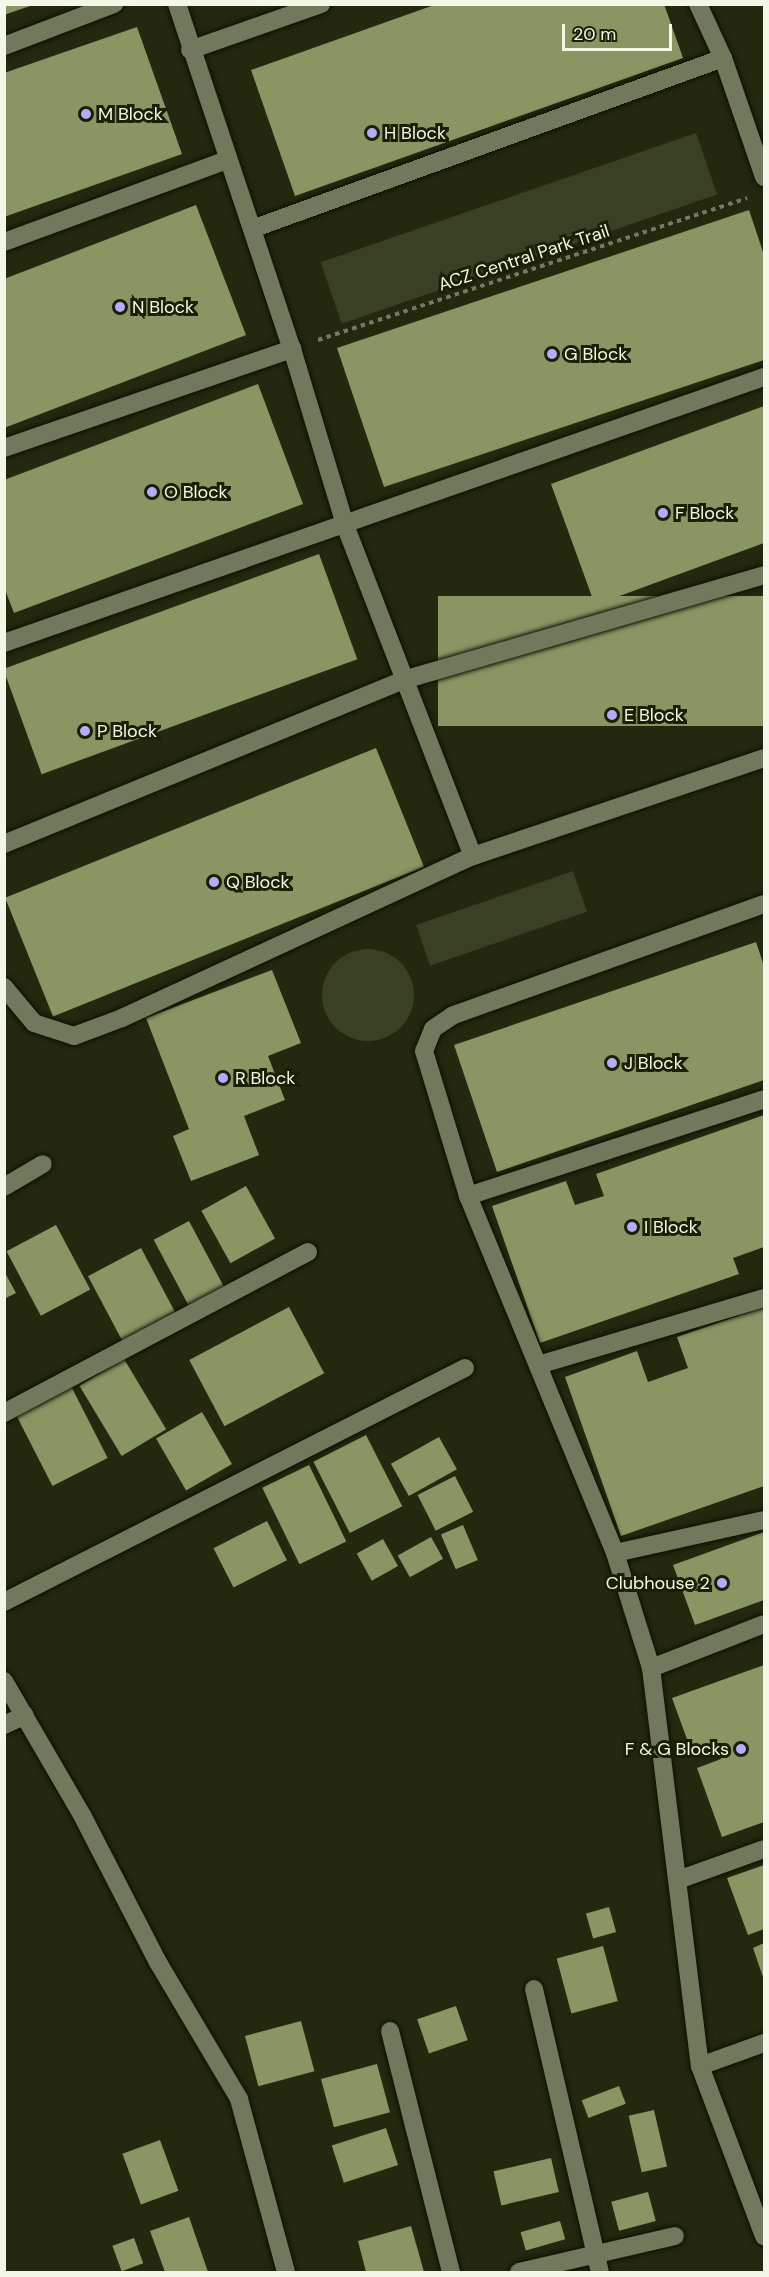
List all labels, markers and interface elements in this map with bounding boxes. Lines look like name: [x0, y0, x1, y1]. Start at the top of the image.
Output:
scale bar: [565, 12, 674, 50]
text: 20 m: [573, 22, 616, 46]
place label: M Block: [98, 103, 163, 125]
marker: M Block: [79, 107, 93, 121]
place label: H Block: [384, 122, 446, 144]
marker: H Block: [365, 126, 379, 140]
street label: ACZ Central Park Trail: [436, 220, 612, 296]
place label: N Block: [132, 296, 194, 318]
marker: N Block: [113, 300, 127, 314]
place label: G Block: [564, 343, 627, 365]
marker: G Block: [545, 347, 559, 361]
place label: O Block: [164, 481, 228, 503]
marker: O Block: [145, 485, 159, 499]
place label: F Block: [675, 502, 734, 524]
marker: F Block: [656, 506, 670, 520]
place label: E Block: [624, 704, 684, 726]
marker: E Block: [605, 708, 619, 722]
place label: P Block: [97, 720, 157, 742]
marker: P Block: [78, 724, 92, 738]
place label: Q Block: [226, 871, 290, 893]
marker: Q Block: [207, 875, 221, 889]
place label: J Block: [624, 1052, 683, 1074]
marker: J Block: [605, 1056, 619, 1070]
place label: R Block: [235, 1067, 295, 1089]
marker: R Block: [216, 1071, 230, 1085]
place label: I Block: [644, 1216, 698, 1238]
marker: I Block: [625, 1220, 639, 1234]
place label: Clubhouse 2: [606, 1572, 710, 1594]
marker: Clubhouse 2: [715, 1576, 729, 1590]
place label: F & G Blocks: [625, 1738, 729, 1760]
marker: F & G Blocks: [734, 1742, 748, 1756]

